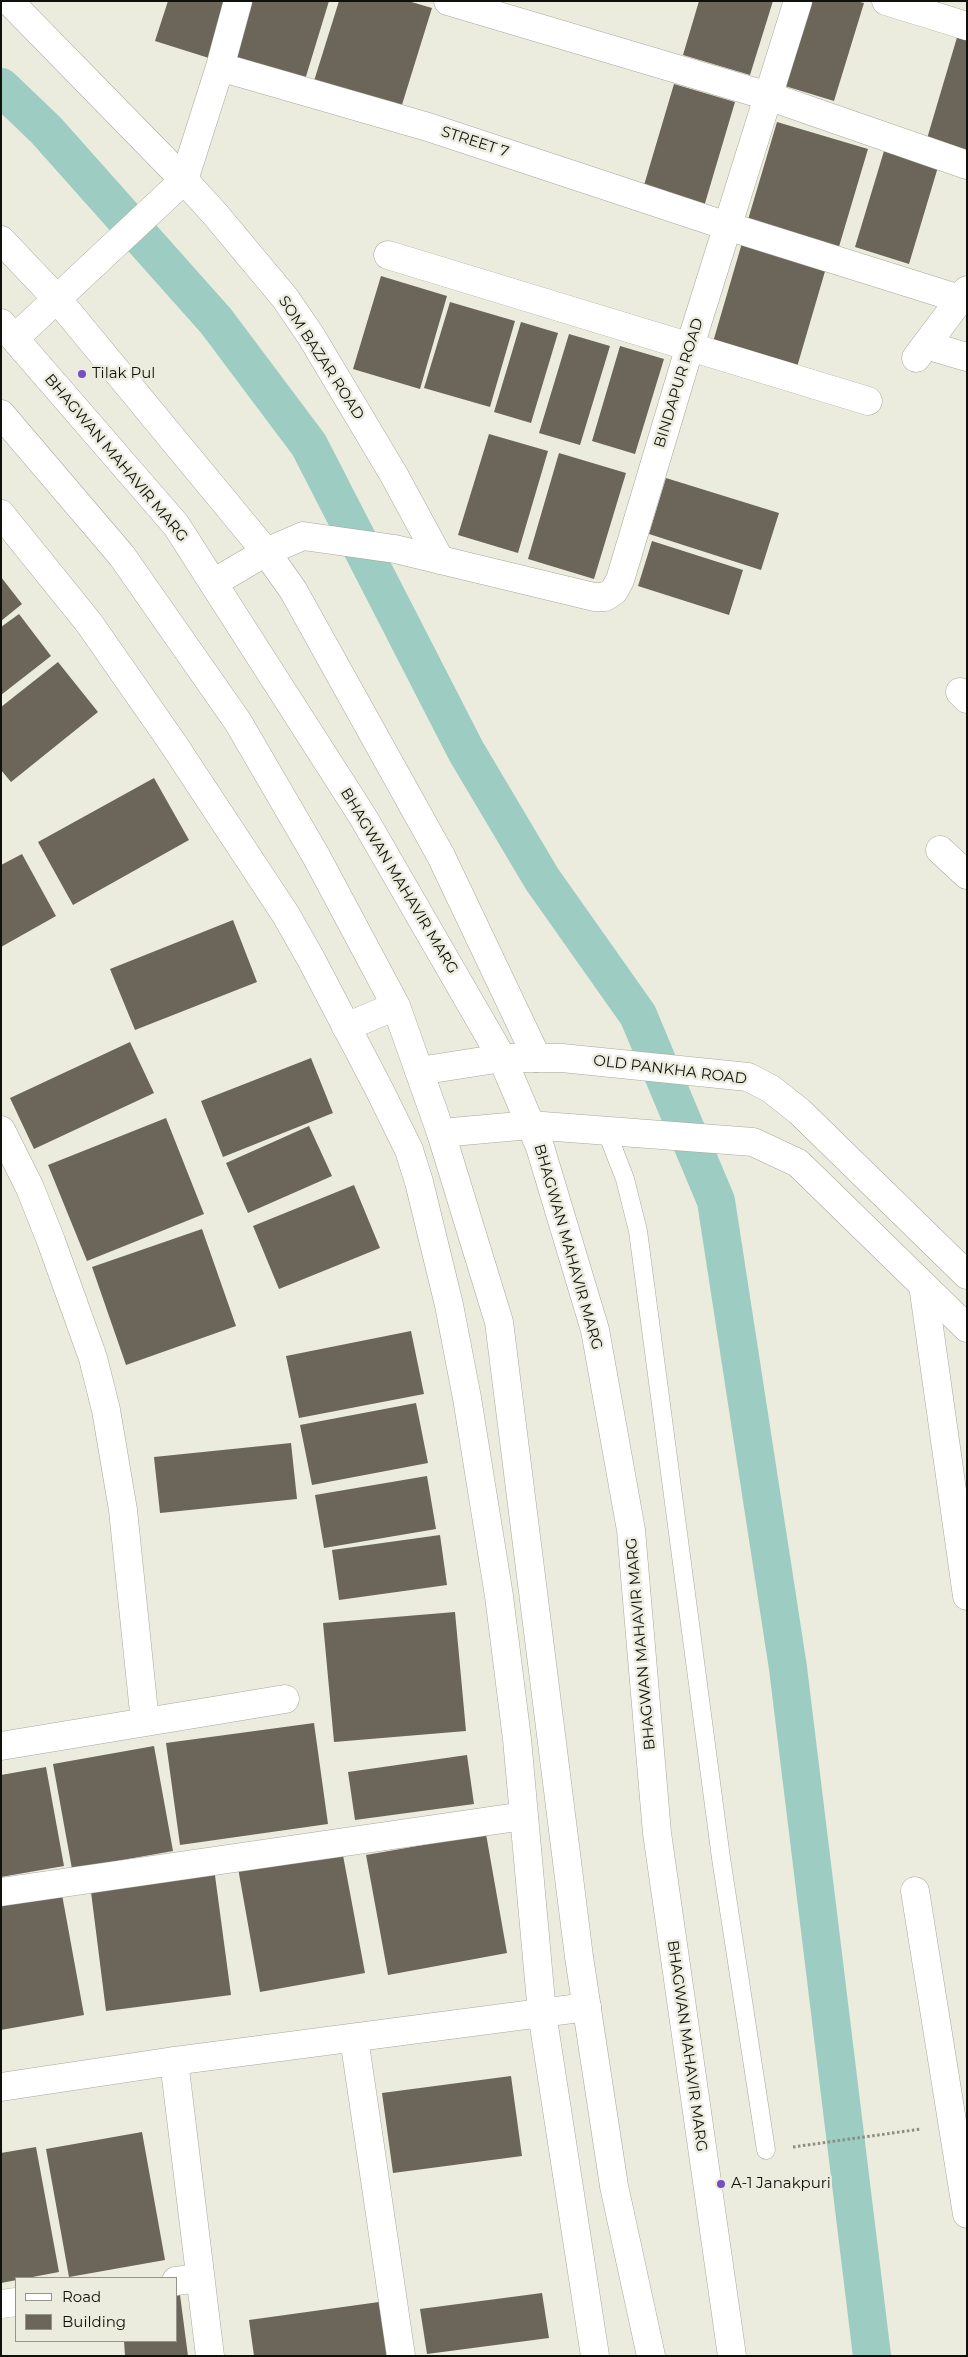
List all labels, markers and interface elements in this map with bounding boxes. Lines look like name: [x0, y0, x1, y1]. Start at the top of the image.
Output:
street label: STREET 7: [439, 123, 511, 161]
street label: SOM BAZAR ROAD: [274, 293, 368, 423]
street label: BINDAPUR ROAD: [651, 316, 707, 450]
place label: Tilak Pul: [92, 365, 155, 383]
marker: Tilak Pul: [76, 368, 88, 380]
street label: BHAGWAN MAHAVIR MARG: [41, 371, 191, 545]
street label: BHAGWAN MAHAVIR MARG: [336, 785, 462, 977]
street label: OLD PANKHA ROAD: [592, 1052, 748, 1088]
street label: BHAGWAN MAHAVIR MARG: [530, 1142, 606, 1352]
street label: BHAGWAN MAHAVIR MARG: [623, 1537, 659, 1751]
street label: BHAGWAN MAHAVIR MARG: [663, 1939, 711, 2153]
place label: A-1 Janakpuri: [731, 2175, 831, 2193]
marker: A-1 Janakpuri: [715, 2178, 727, 2190]
legend: [15, 2277, 178, 2342]
text: Road: [62, 2287, 101, 2306]
text: Building: [62, 2312, 126, 2331]

